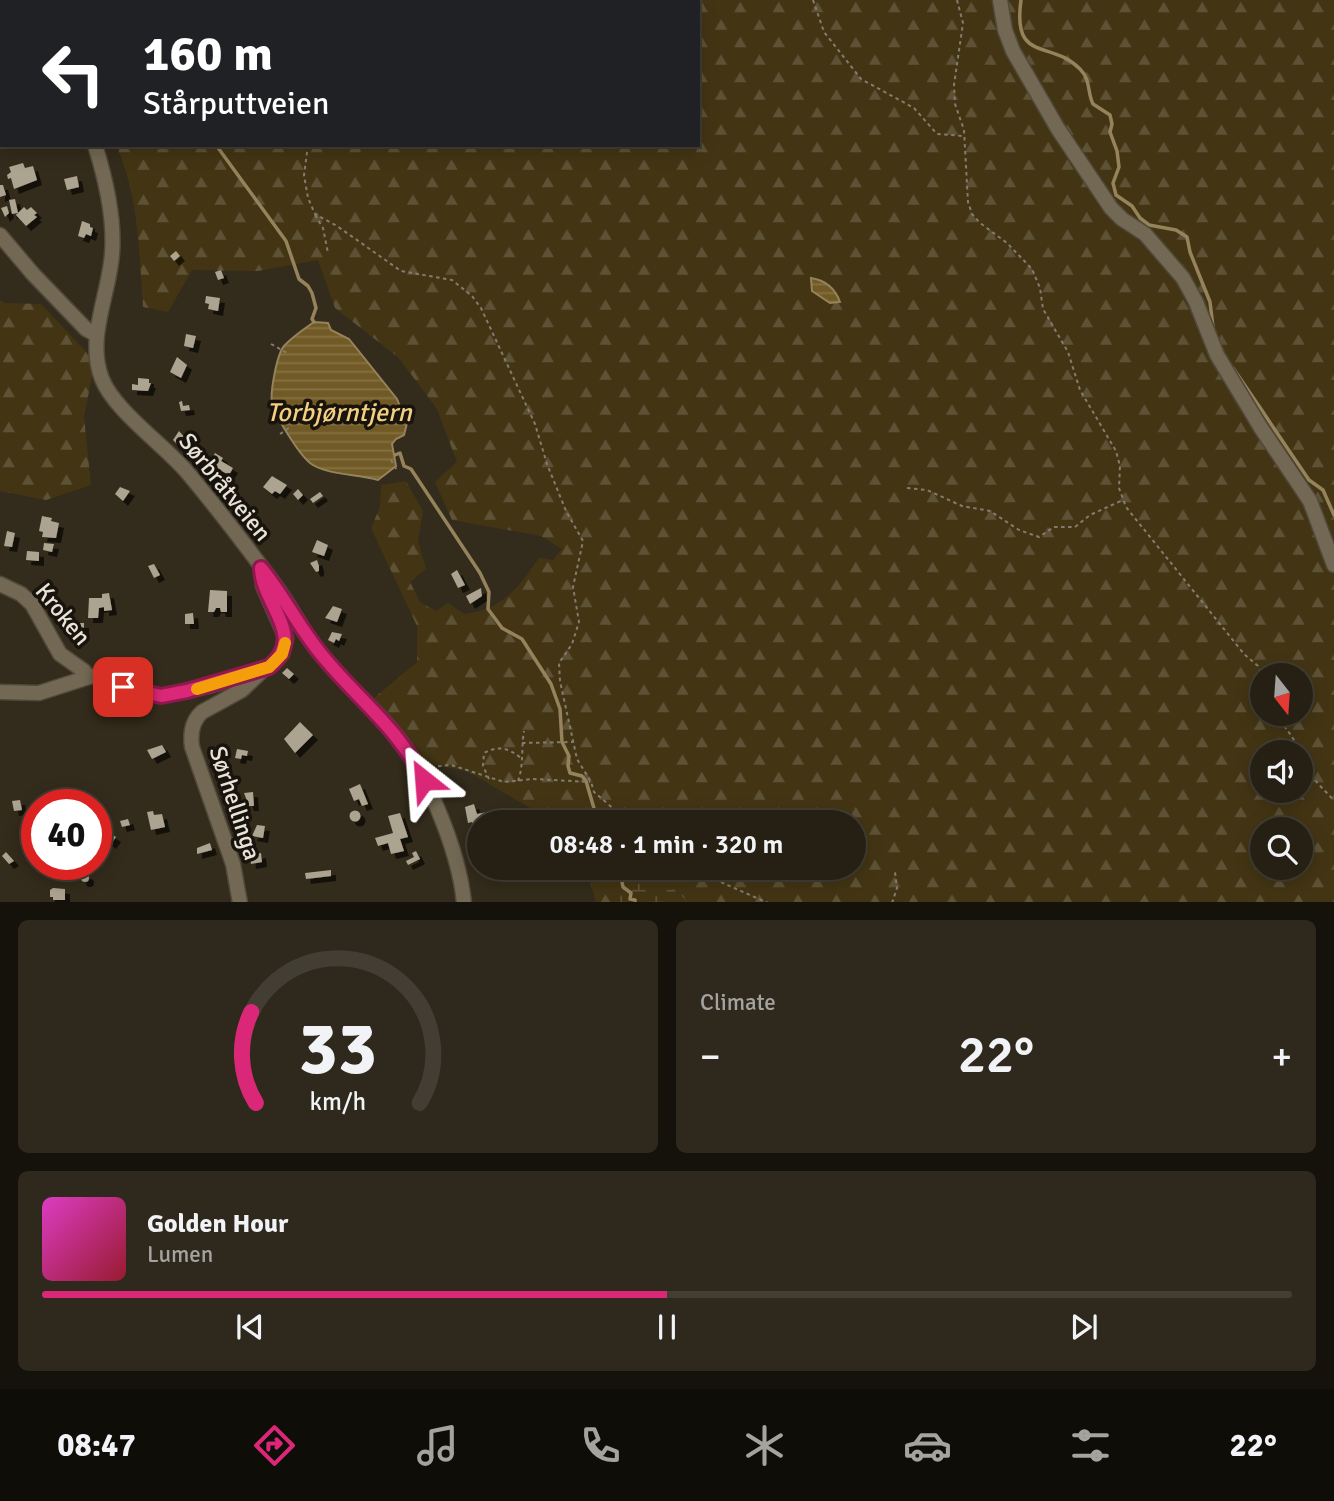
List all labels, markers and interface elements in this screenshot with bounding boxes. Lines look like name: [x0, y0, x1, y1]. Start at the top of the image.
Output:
text: 160 m: [143, 24, 273, 84]
icon: left: [28, 28, 119, 119]
text: Stårputtveien: [143, 84, 329, 123]
water label: Torbjørntjern: [266, 397, 412, 429]
street label: Sørbråtveien: [172, 427, 278, 547]
street label: Kroken: [29, 577, 97, 651]
pin: [93, 657, 153, 717]
north arrow: [1250, 663, 1312, 726]
map controls: [1250, 663, 1313, 880]
icon: arrive: [104, 668, 142, 706]
button: sound: [1250, 740, 1313, 803]
street label: Sørhellinga: [203, 742, 267, 864]
position arrow: [387, 743, 461, 817]
speed limit sign: 40: [21, 789, 112, 880]
button: search: [1250, 817, 1313, 880]
text: 08:48 · 1 min · 320 m: [550, 829, 783, 861]
text: Climate: [700, 988, 776, 1017]
text: 33: [299, 1005, 377, 1094]
text: 22°: [958, 1023, 1034, 1087]
text: −: [700, 1033, 721, 1080]
text: +: [1271, 1033, 1292, 1080]
text: km/h: [310, 1085, 366, 1116]
text: Golden Hour: [147, 1208, 288, 1240]
text: Lumen: [147, 1240, 213, 1269]
icon: previous: [231, 1308, 269, 1346]
icon: pause: [648, 1308, 686, 1346]
icon: next: [1065, 1308, 1103, 1346]
icon: directions: [250, 1421, 299, 1470]
icon: music: [413, 1421, 462, 1470]
icon: phone: [576, 1421, 625, 1470]
icon: climate: [740, 1421, 789, 1470]
icon: car: [903, 1421, 952, 1470]
icon: filters: [1066, 1421, 1115, 1470]
text: 08:47: [57, 1426, 136, 1465]
text: 22°: [1229, 1426, 1277, 1465]

